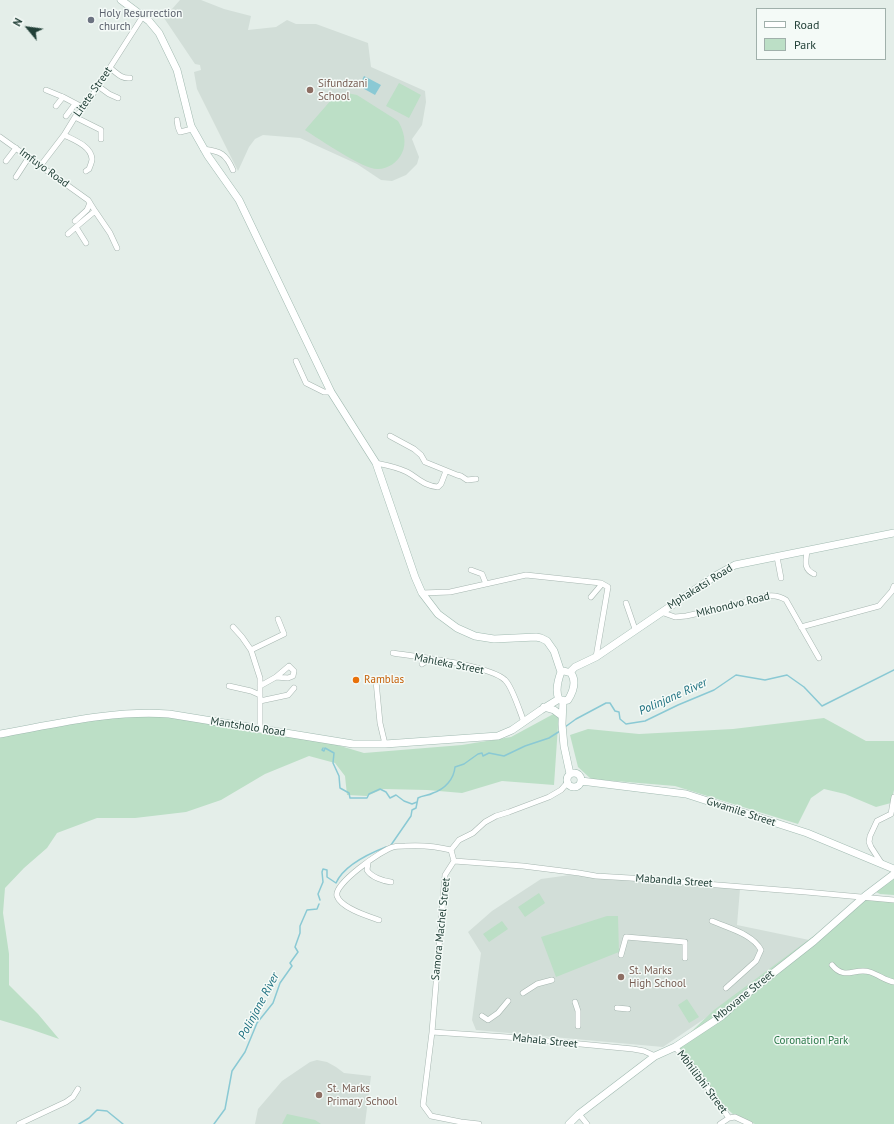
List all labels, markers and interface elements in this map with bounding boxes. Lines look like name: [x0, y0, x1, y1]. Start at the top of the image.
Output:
place label: Holy Resurrection church: [99, 7, 182, 33]
north arrow: [8, 8, 48, 48]
legend: [756, 8, 886, 60]
marker: Holy Resurrection church: [86, 15, 96, 25]
text: N: [10, 16, 25, 29]
text: Road: [794, 17, 819, 32]
text: Park: [794, 37, 816, 52]
street label: Litete Street: [71, 64, 115, 120]
place label: Sifundzani School: [318, 77, 367, 103]
marker: Sifundzani School: [305, 85, 315, 95]
street label: Imfuyo Road: [16, 145, 72, 191]
street label: Mphakatsi Road: [665, 562, 735, 612]
street label: Mkhondvo Road: [695, 590, 771, 620]
street label: Mahleka Street: [413, 651, 485, 677]
place label: Ramblas: [364, 673, 404, 687]
marker: Ramblas: [351, 675, 361, 685]
water label: Polinjane River: [637, 676, 709, 718]
street label: Mantsholo Road: [210, 715, 286, 739]
street label: Gwamile Street: [705, 795, 777, 829]
street label: Mabandla Street: [635, 872, 713, 890]
street label: Samora Machel Street: [429, 877, 453, 981]
place label: St. Marks High School: [629, 964, 686, 990]
street label: Mbovane Street: [711, 968, 777, 1024]
water label: Polinjane River: [235, 970, 283, 1042]
marker: St. Marks High School: [616, 972, 626, 982]
street label: Mahala Street: [512, 1031, 578, 1051]
park label: Coronation Park: [774, 1034, 848, 1048]
street label: Mbhilibhi Street: [674, 1048, 730, 1116]
place label: St. Marks Primary School: [327, 1082, 397, 1108]
marker: St. Marks Primary School: [314, 1090, 324, 1100]

